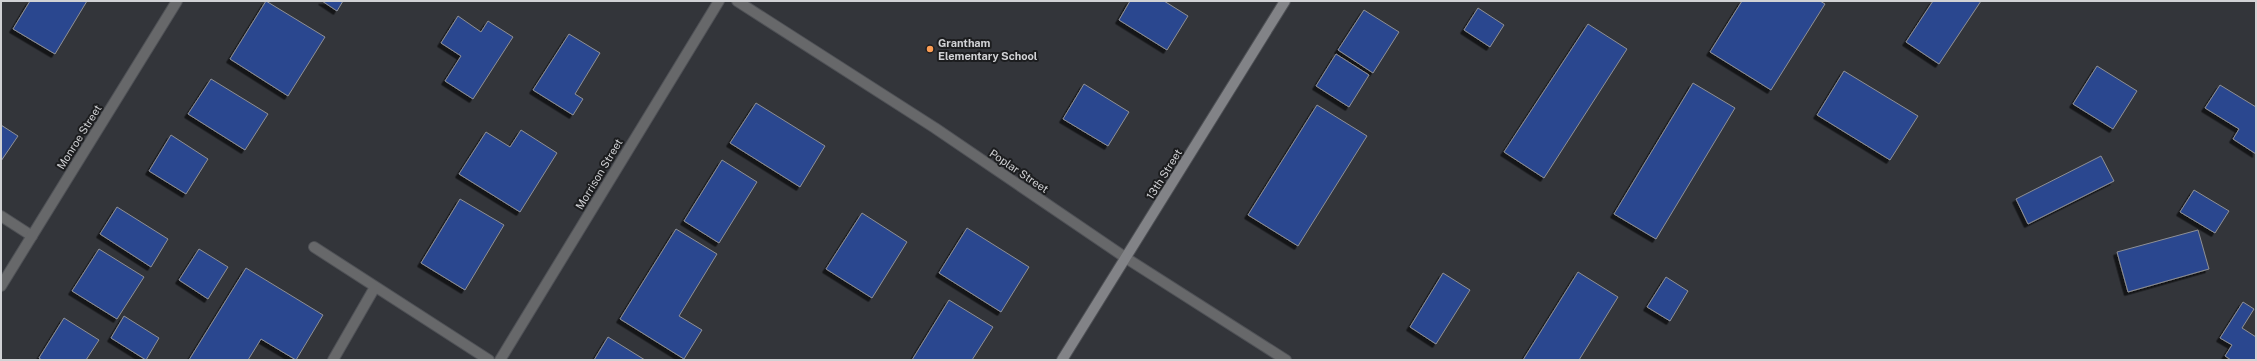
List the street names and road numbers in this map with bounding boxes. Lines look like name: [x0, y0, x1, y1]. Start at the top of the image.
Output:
street label: Monroe Street: [54, 103, 104, 171]
street label: Morrison Street: [573, 137, 625, 211]
street label: Poplar Street: [987, 147, 1051, 195]
street label: 13th Street: [1144, 147, 1184, 201]

